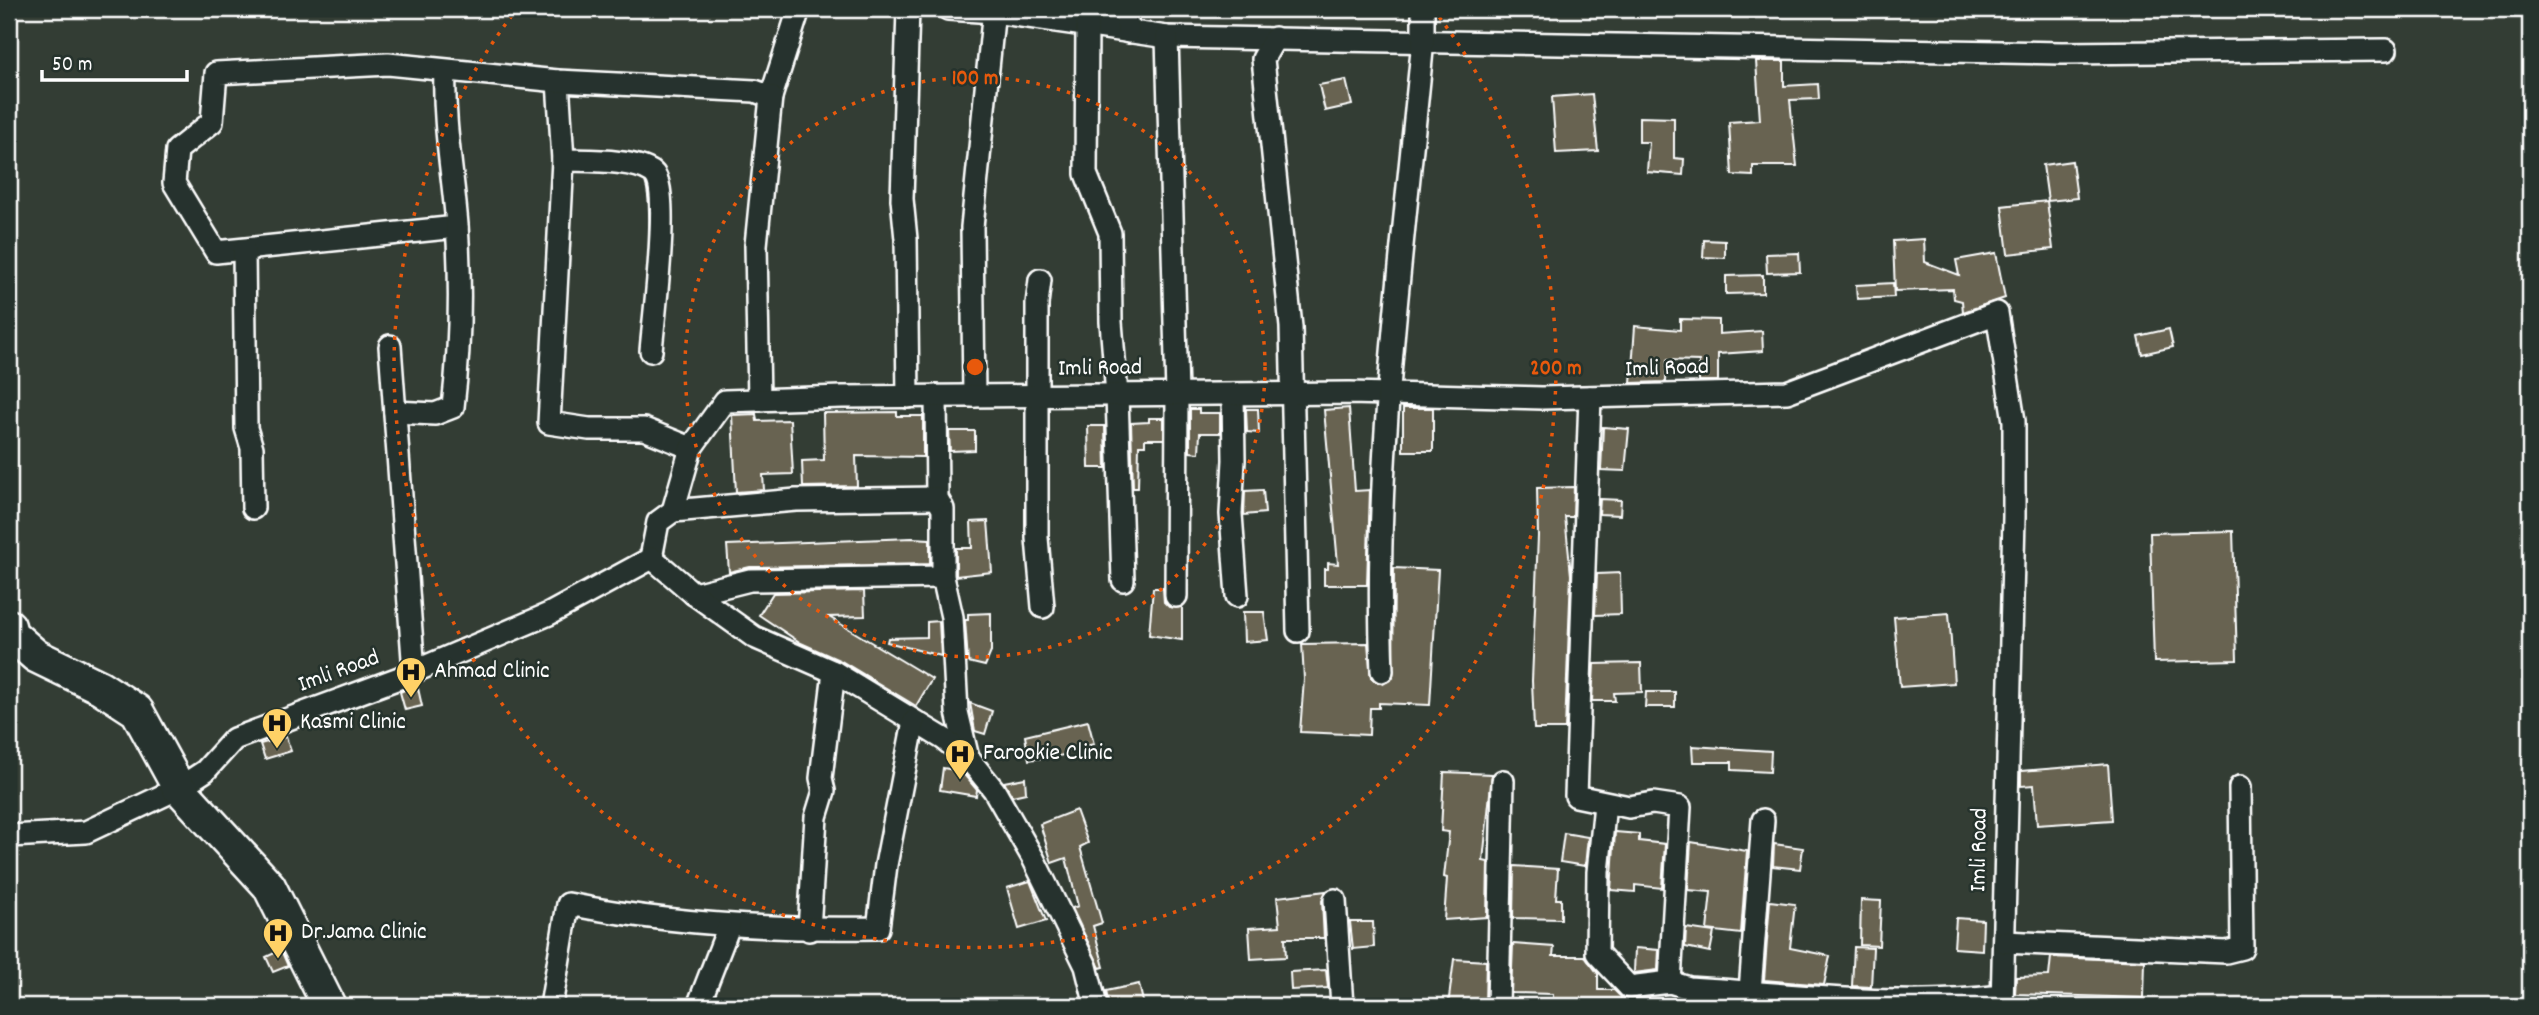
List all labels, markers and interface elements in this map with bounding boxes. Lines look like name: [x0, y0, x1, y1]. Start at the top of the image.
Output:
scale bar: [42, 38, 187, 82]
text: 50 m: [52, 51, 92, 81]
text: 100 m: [952, 65, 998, 95]
street label: Imli Road: [1057, 351, 1143, 387]
street label: Imli Road: [1624, 351, 1710, 387]
centre of rings: [963, 355, 987, 379]
text: 200 m: [1530, 355, 1582, 385]
street label: Imli Road: [294, 642, 384, 702]
hospital icon: Ahmad Clinic: [394, 655, 428, 699]
place label: Ahmad Clinic: [434, 655, 550, 689]
hospital icon: Kasmi Clinic: [260, 706, 294, 750]
place label: Kasmi Clinic: [300, 706, 406, 740]
hospital icon: Farookie Clinic: [943, 737, 977, 781]
place label: Farookie Clinic: [983, 737, 1113, 771]
street label: Imli Road: [1962, 807, 1998, 893]
hospital icon: Dr.Jama Clinic: [261, 916, 295, 960]
place label: Dr.Jama Clinic: [301, 916, 427, 950]

